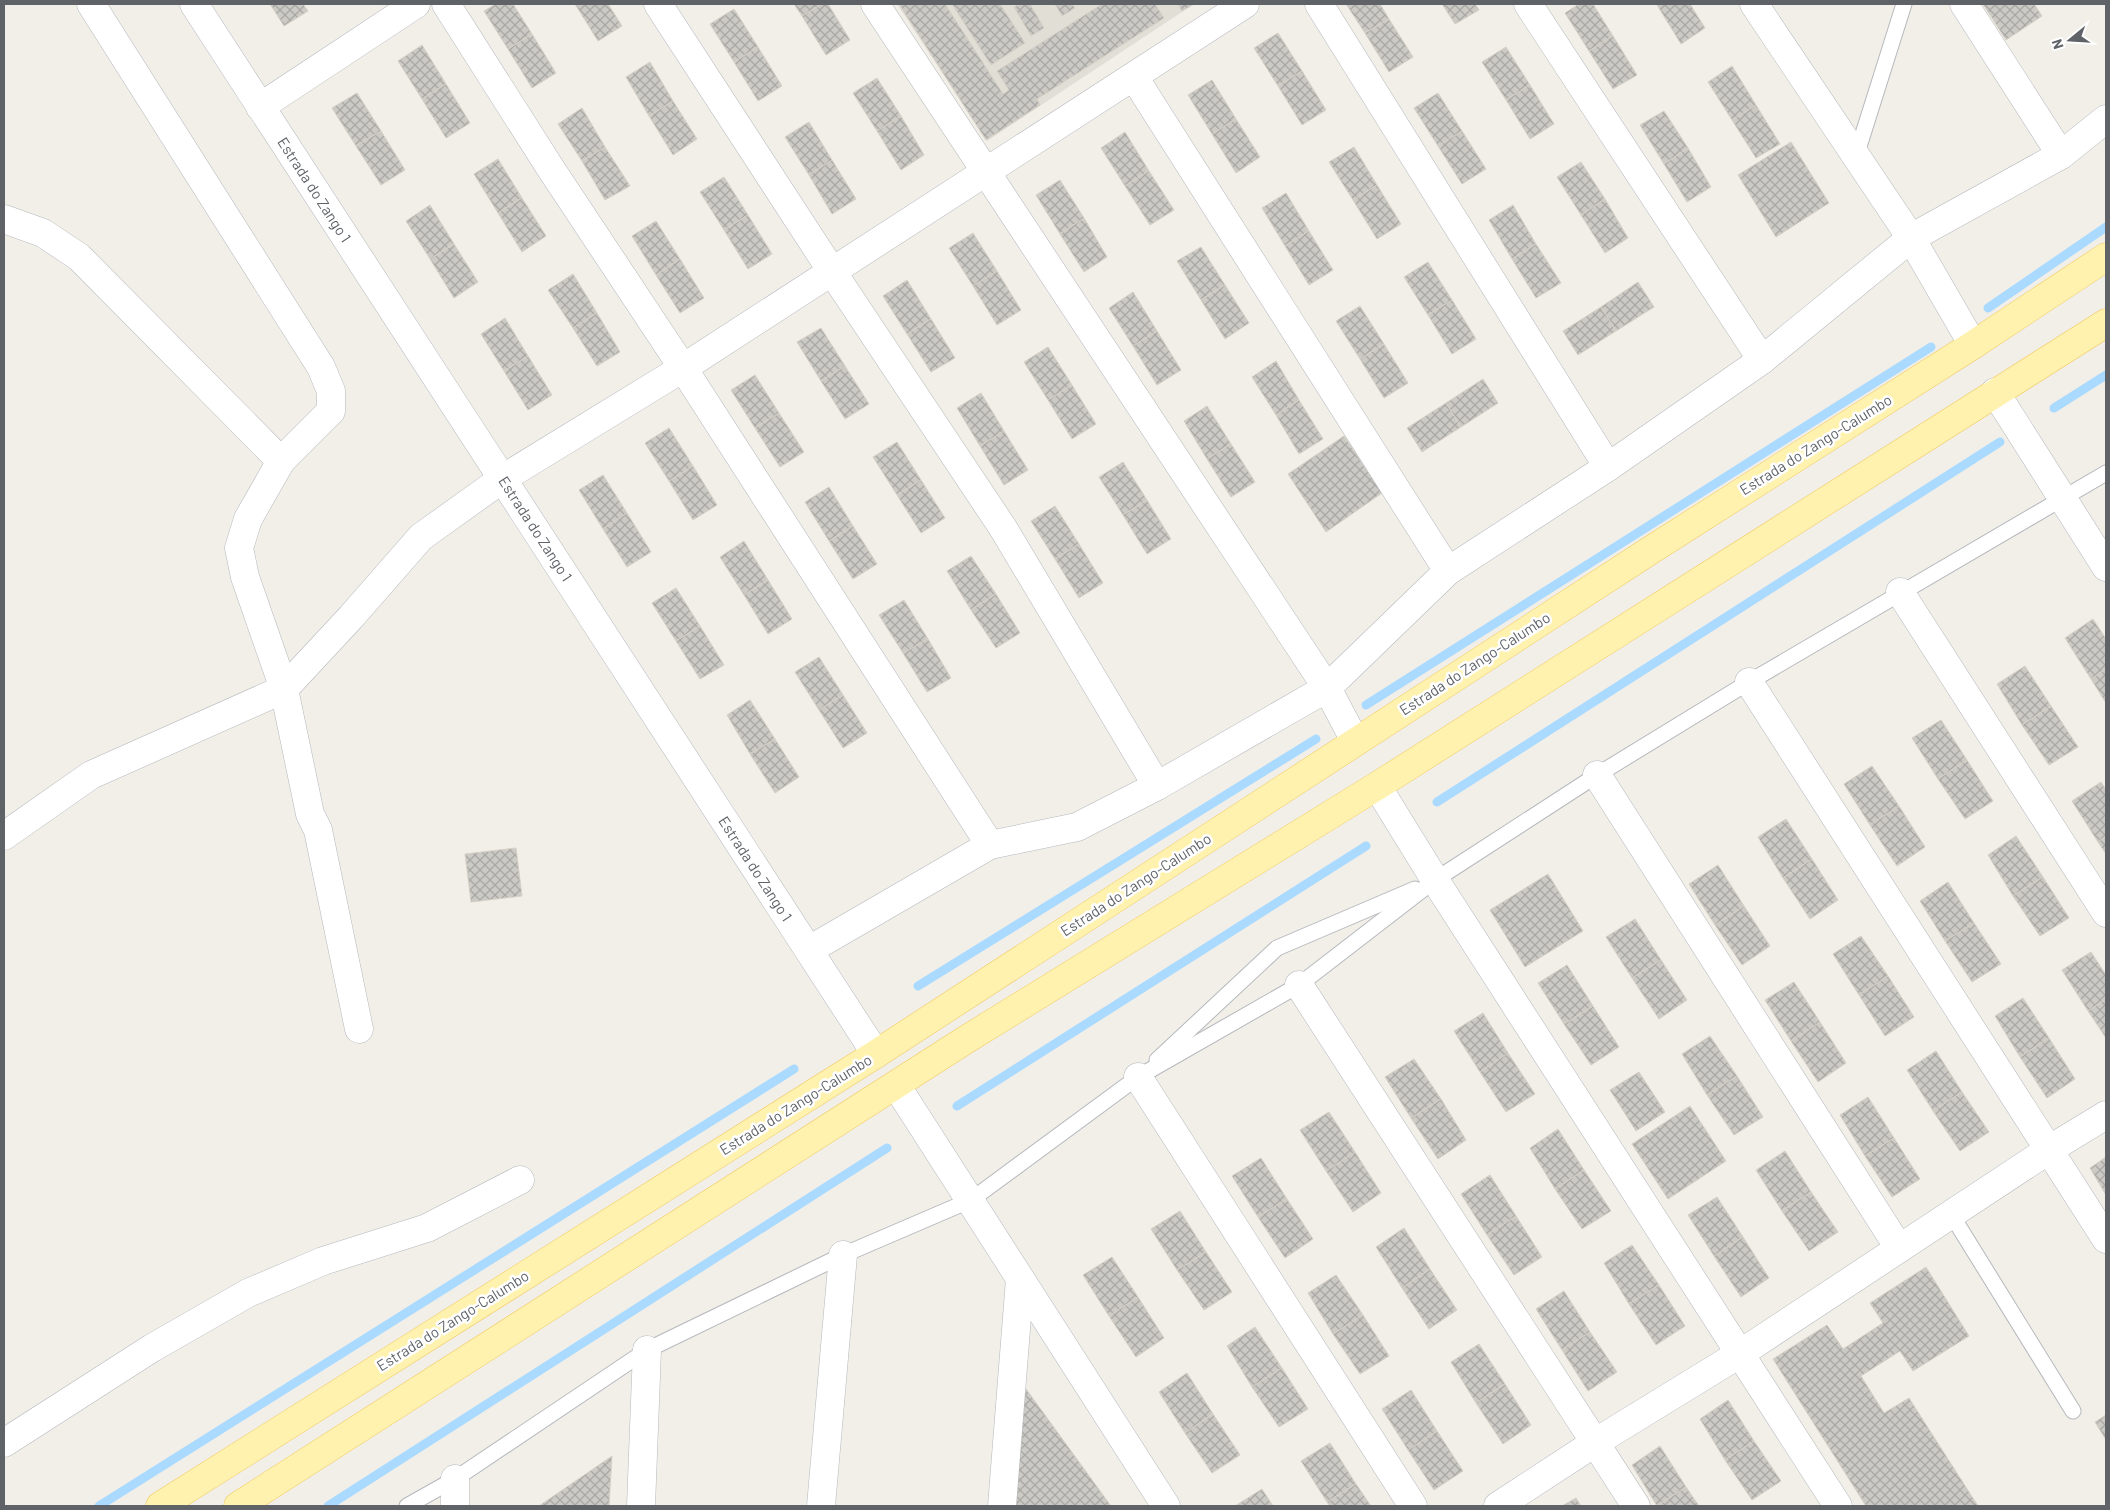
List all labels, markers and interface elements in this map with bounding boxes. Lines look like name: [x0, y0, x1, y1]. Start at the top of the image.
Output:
north arrow: [2045, 15, 2095, 65]
text: N: [2048, 37, 2067, 51]
street label: Estrada do Zango 1: [274, 134, 355, 245]
street label: Estrada do Zango-Calumbo: [1736, 390, 1895, 498]
street label: Estrada do Zango 1: [495, 473, 576, 584]
street label: Estrada do Zango-Calumbo: [1396, 608, 1553, 719]
street label: Estrada do Zango 1: [715, 813, 796, 924]
street label: Estrada do Zango-Calumbo: [1057, 829, 1214, 940]
street label: Estrada do Zango-Calumbo: [716, 1050, 875, 1158]
street label: Estrada do Zango-Calumbo: [373, 1266, 532, 1374]

